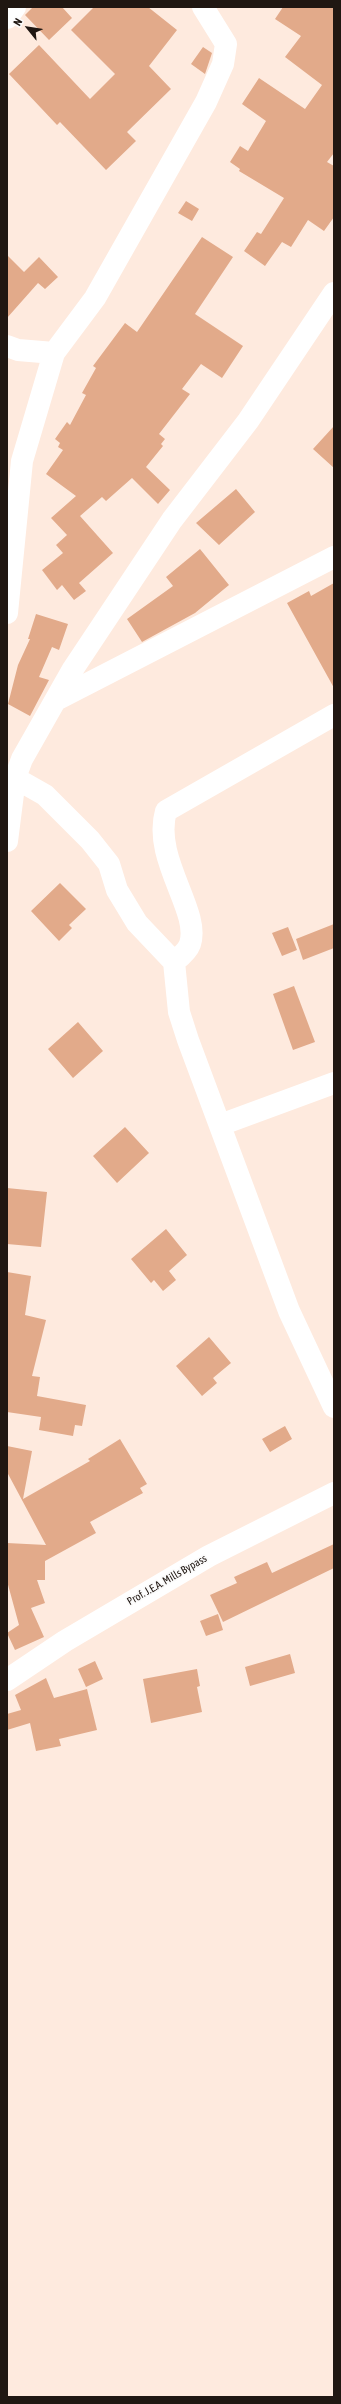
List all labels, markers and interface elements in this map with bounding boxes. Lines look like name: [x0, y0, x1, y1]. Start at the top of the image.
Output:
north arrow: [8, 8, 48, 48]
text: N: [11, 16, 24, 28]
street label: Prof. J.E.A. Mills Bypass: [125, 1552, 209, 1608]

